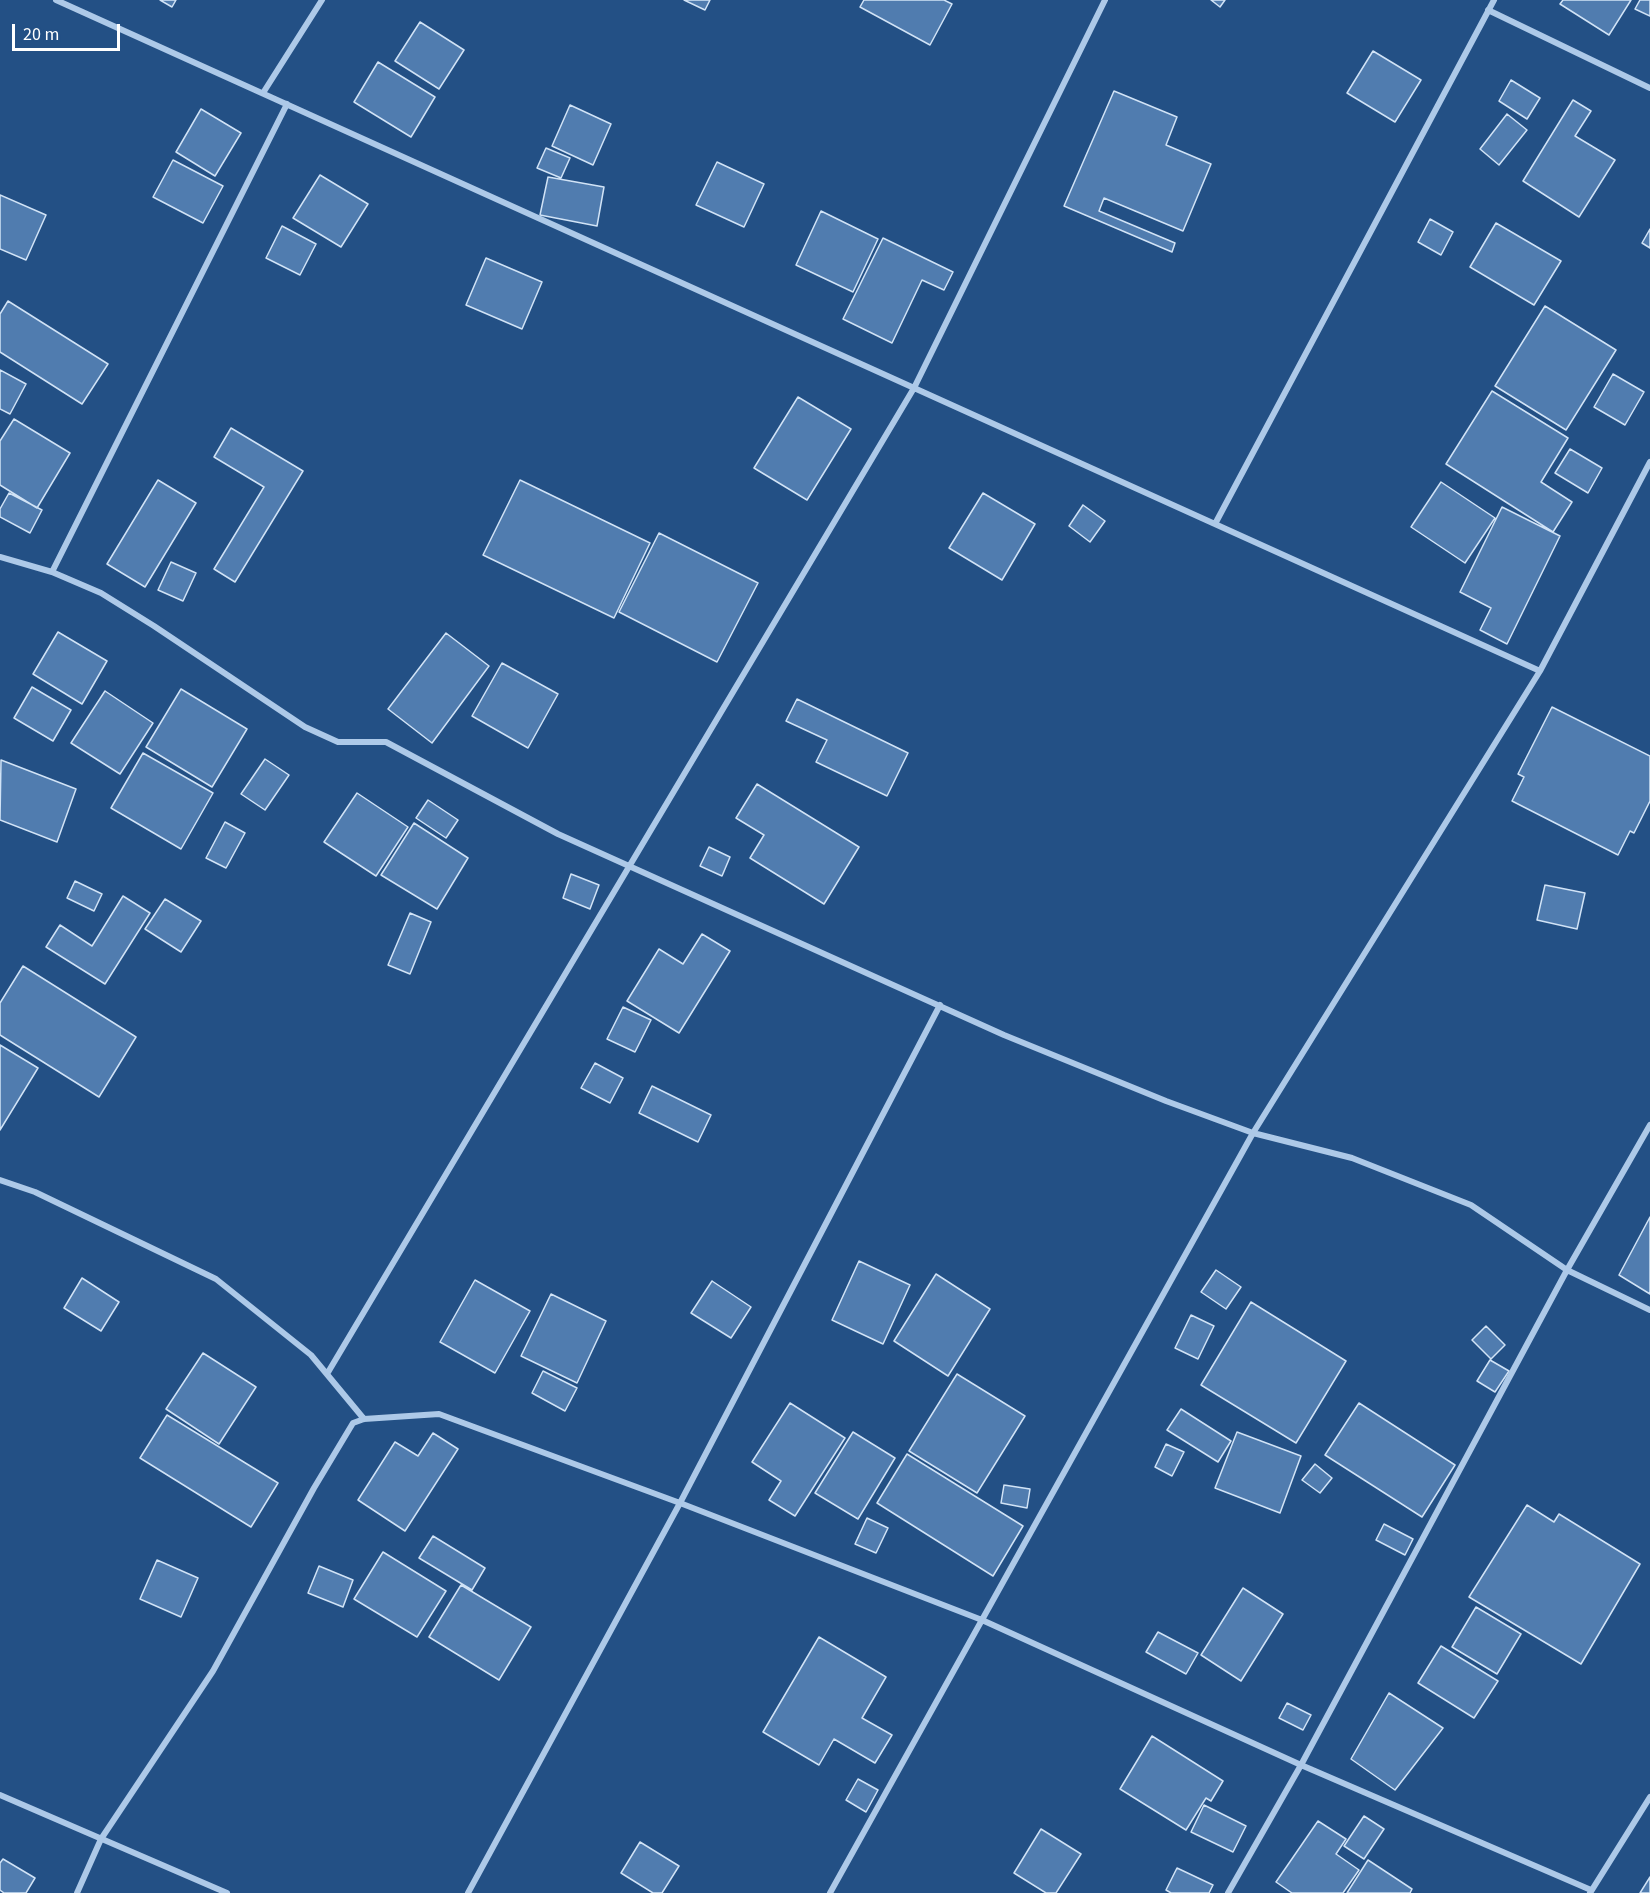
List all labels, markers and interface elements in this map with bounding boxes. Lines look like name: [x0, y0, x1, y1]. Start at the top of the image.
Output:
scale bar: [15, 12, 123, 50]
text: 20 m: [23, 22, 59, 47]

